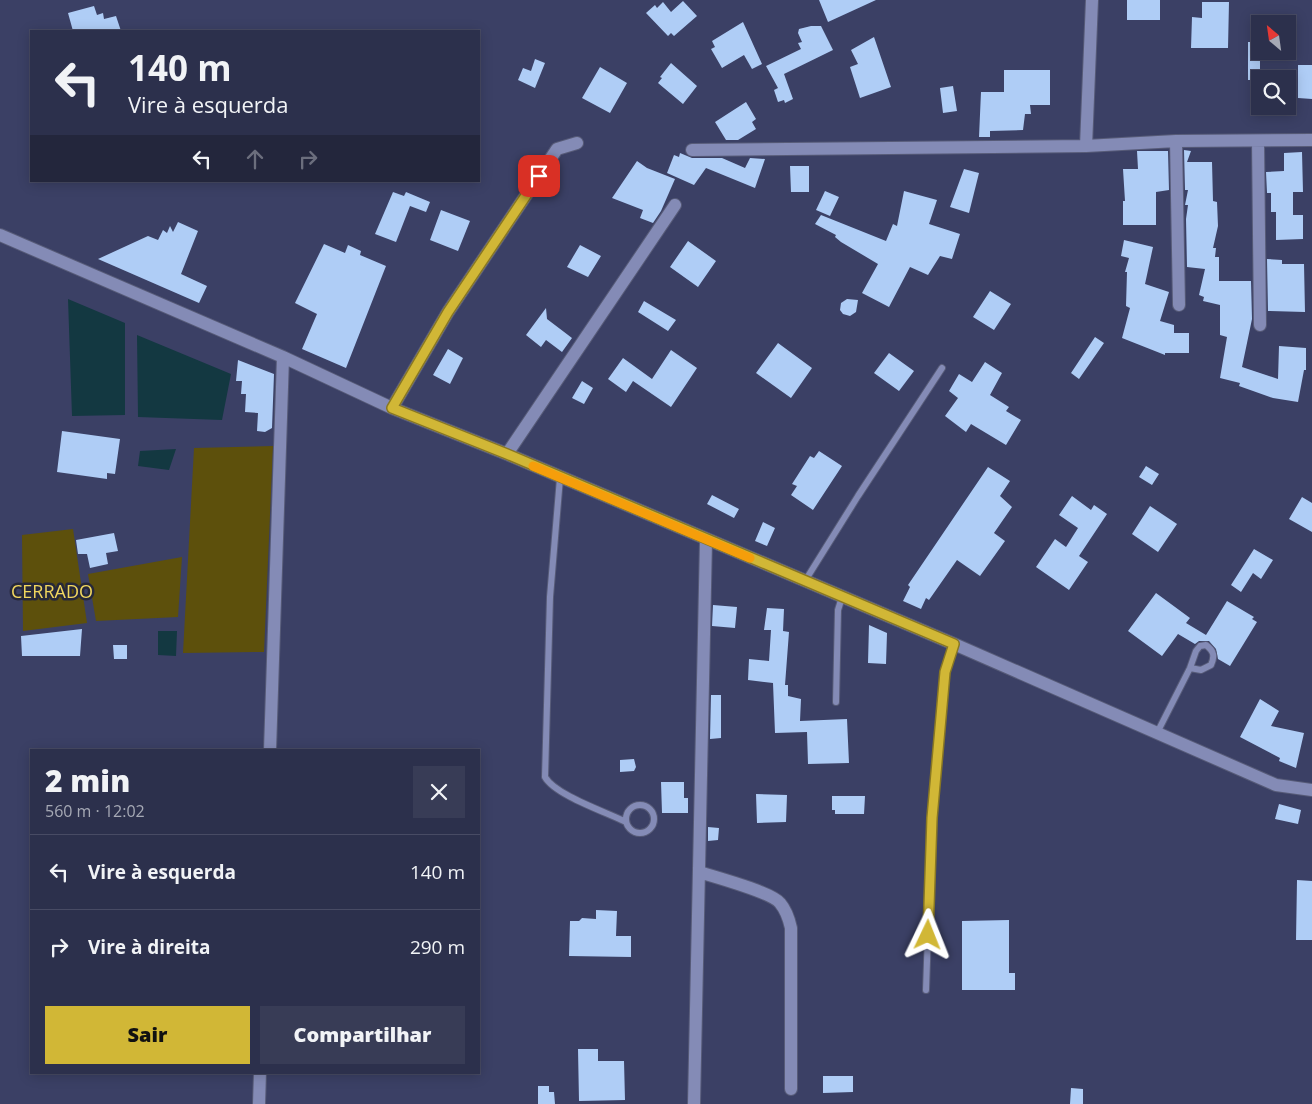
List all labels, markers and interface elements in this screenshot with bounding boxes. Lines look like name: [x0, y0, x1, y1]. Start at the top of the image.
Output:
north arrow: [1251, 15, 1296, 60]
map controls: [1251, 15, 1296, 115]
text: 140 m: [128, 44, 232, 91]
icon: left: [45, 50, 110, 115]
button: search: [1251, 70, 1296, 115]
text: Vire à esquerda: [128, 89, 289, 119]
icon: left: [188, 145, 216, 173]
icon: ahead: [241, 145, 269, 173]
icon: right: [294, 145, 322, 173]
pin: [518, 155, 560, 197]
icon: arrive: [525, 162, 553, 190]
park label: CERRADO: [11, 579, 93, 603]
text: 2 min: [45, 760, 130, 801]
button: close: [413, 766, 465, 818]
text: 560 m · 12:02: [45, 800, 145, 822]
icon: left: [45, 858, 73, 886]
text: Vire à esquerda: [88, 859, 236, 885]
text: 140 m: [410, 859, 465, 885]
position arrow: [901, 908, 953, 960]
icon: right: [45, 933, 73, 961]
text: Vire à direita: [88, 934, 211, 960]
text: 290 m: [410, 934, 465, 960]
button: Sair: [45, 1006, 250, 1064]
button: Compartilhar: [260, 1006, 465, 1064]

